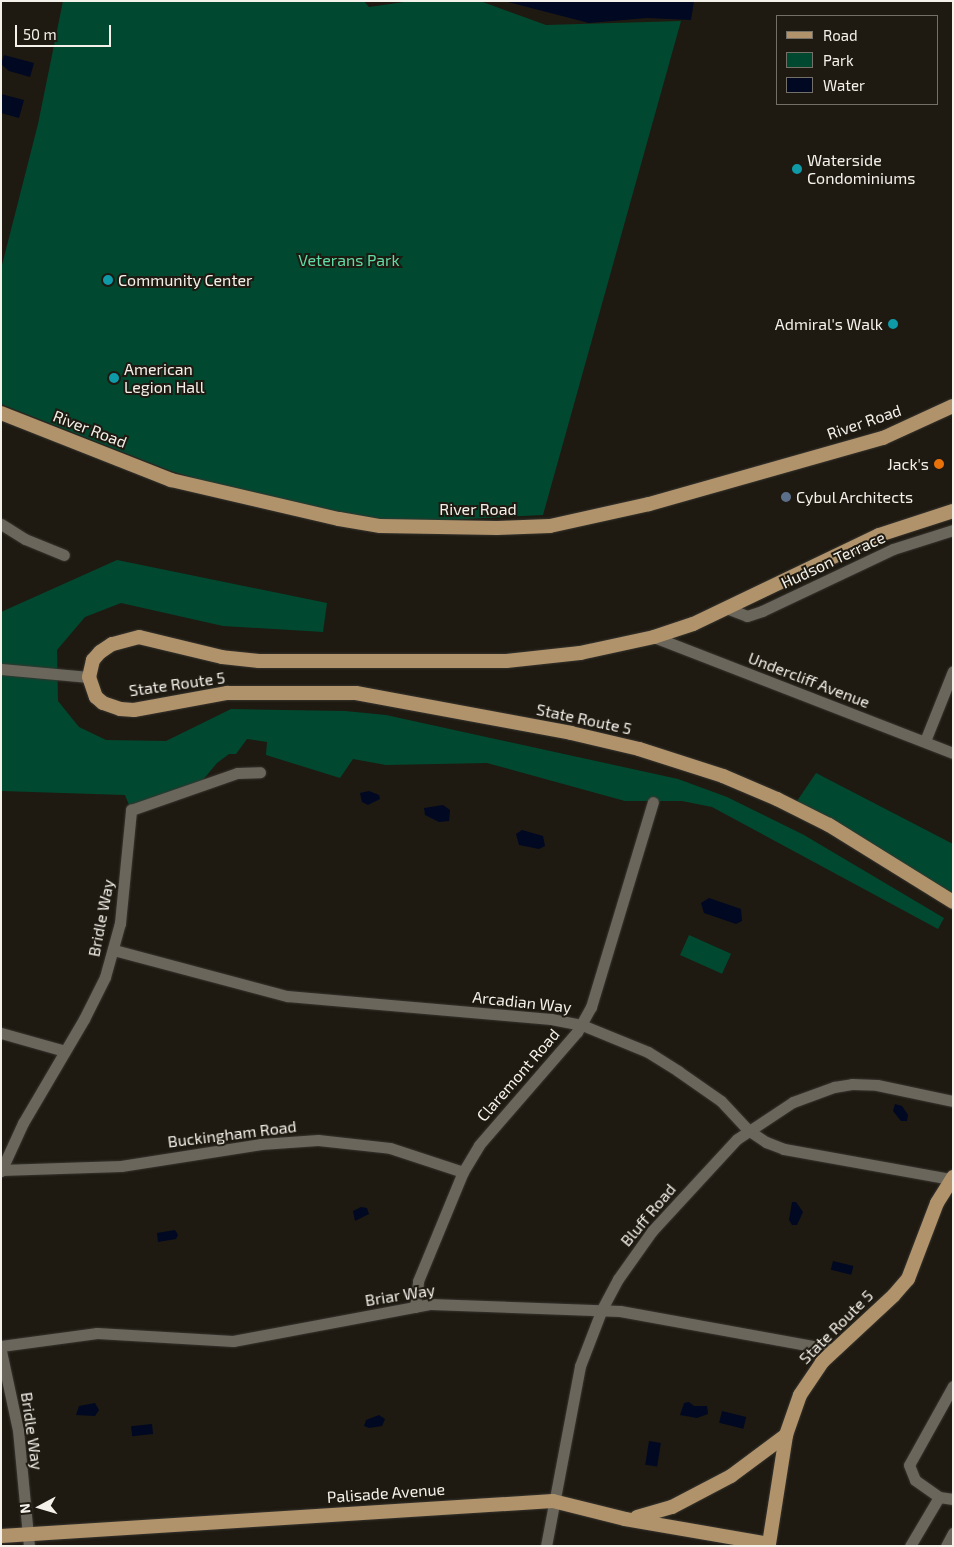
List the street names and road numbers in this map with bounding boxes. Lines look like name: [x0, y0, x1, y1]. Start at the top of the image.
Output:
street label: River Road: [824, 400, 904, 444]
street label: River Road: [50, 406, 130, 452]
street label: River Road: [439, 499, 517, 519]
street label: Hudson Terrace: [778, 527, 888, 593]
street label: Undercliff Avenue: [745, 648, 873, 712]
street label: State Route 5: [128, 668, 226, 700]
street label: State Route 5: [535, 700, 633, 738]
street label: Bridle Way: [84, 878, 118, 958]
street label: Arcadian Way: [471, 987, 573, 1017]
street label: Claremont Road: [473, 1025, 563, 1125]
street label: Buckingham Road: [166, 1117, 298, 1151]
street label: Bluff Road: [616, 1180, 680, 1250]
street label: Briar Way: [363, 1280, 437, 1310]
street label: State Route 5: [795, 1286, 877, 1368]
street label: Bridle Way: [17, 1391, 47, 1471]
street label: Palisade Avenue: [326, 1479, 446, 1507]

